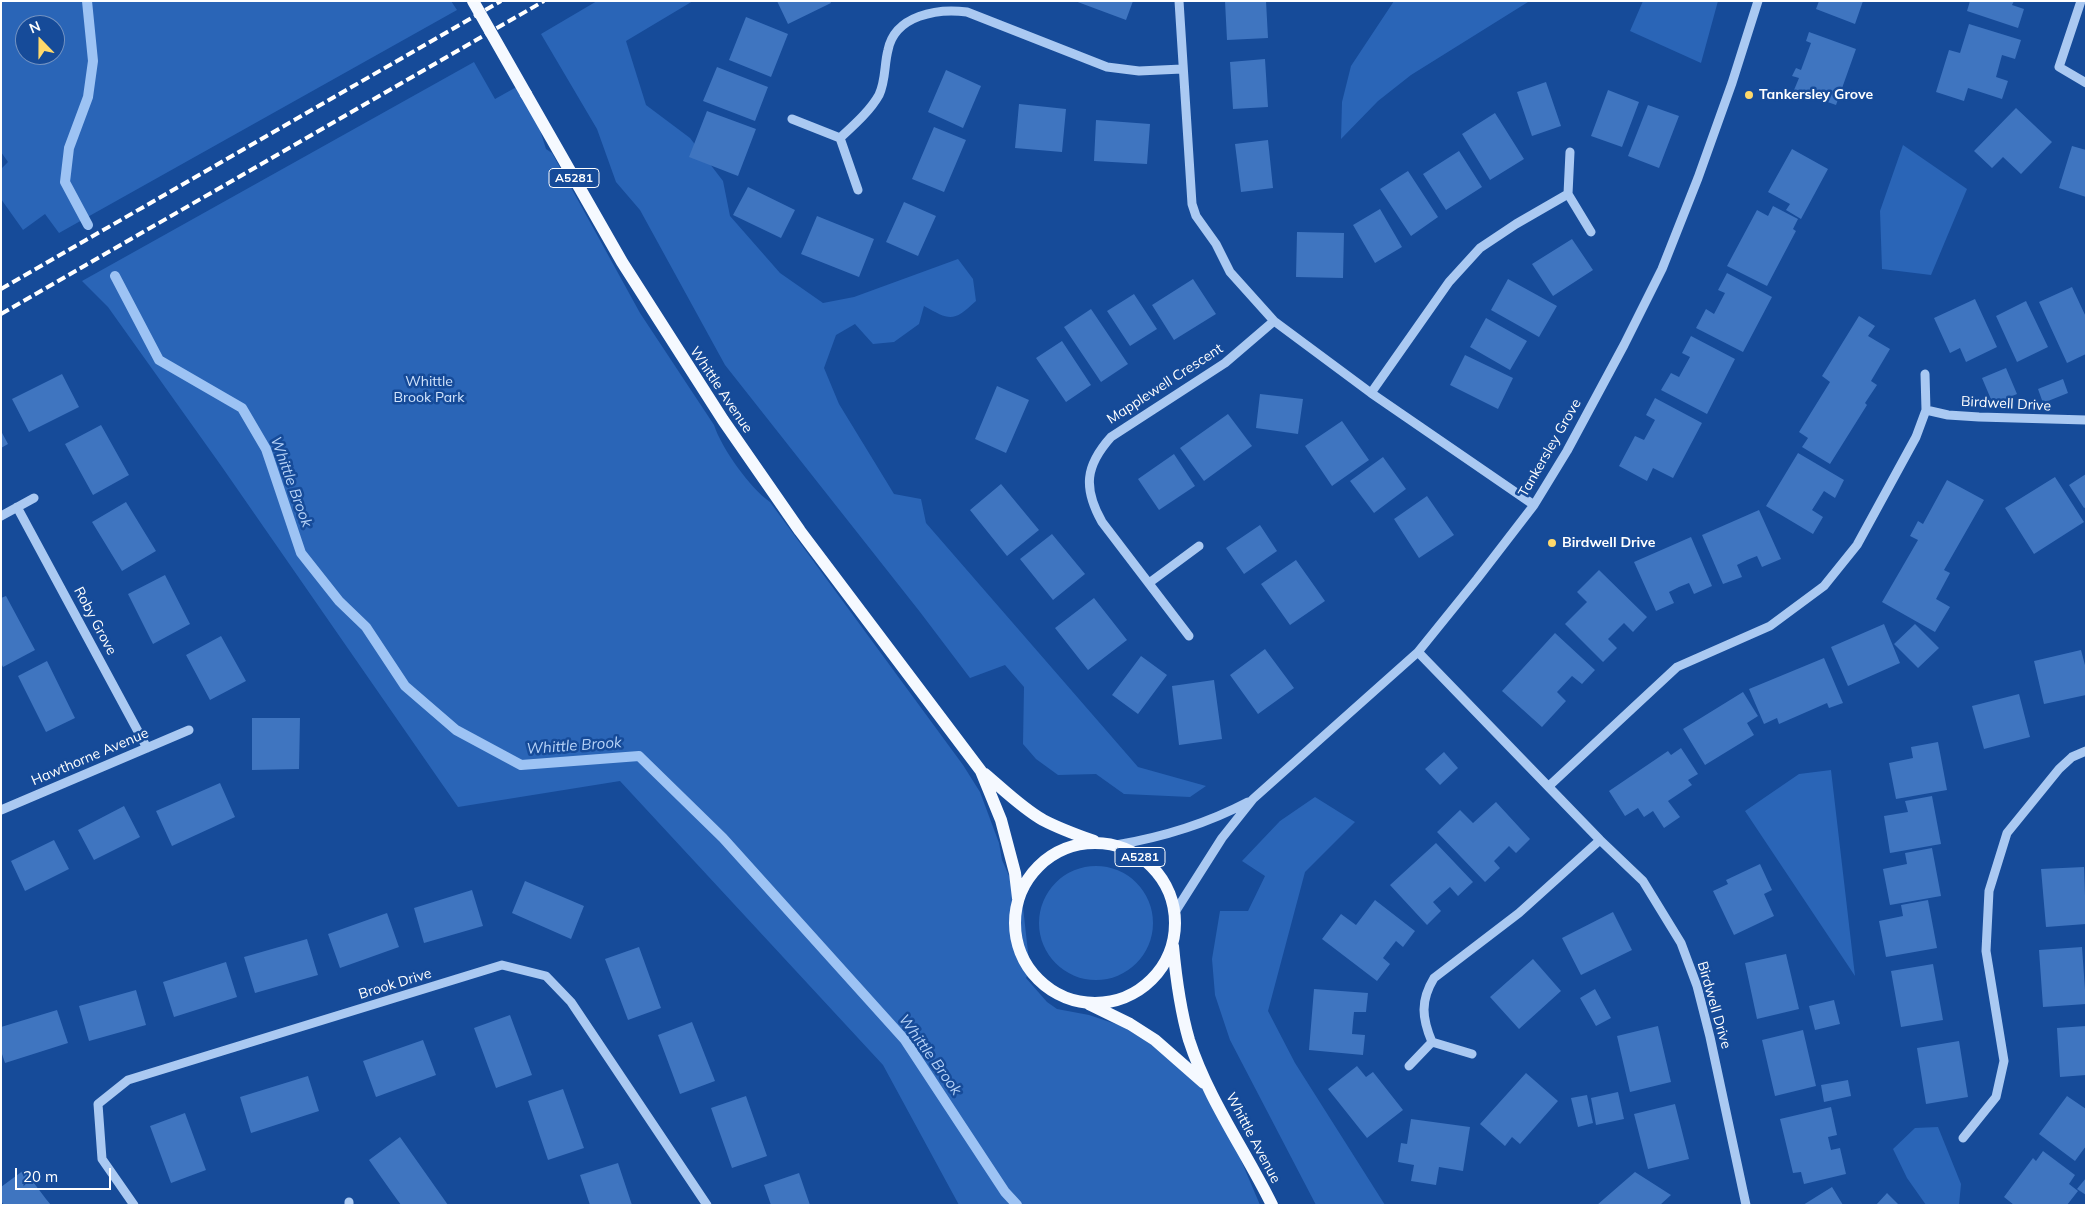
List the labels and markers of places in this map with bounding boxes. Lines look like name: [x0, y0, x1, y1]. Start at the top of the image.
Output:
place label: Tankersley Grove: [1759, 87, 1873, 103]
marker: Tankersley Grove: [1743, 89, 1755, 101]
place label: Birdwell Drive: [1562, 535, 1655, 551]
marker: Birdwell Drive: [1546, 537, 1558, 549]

